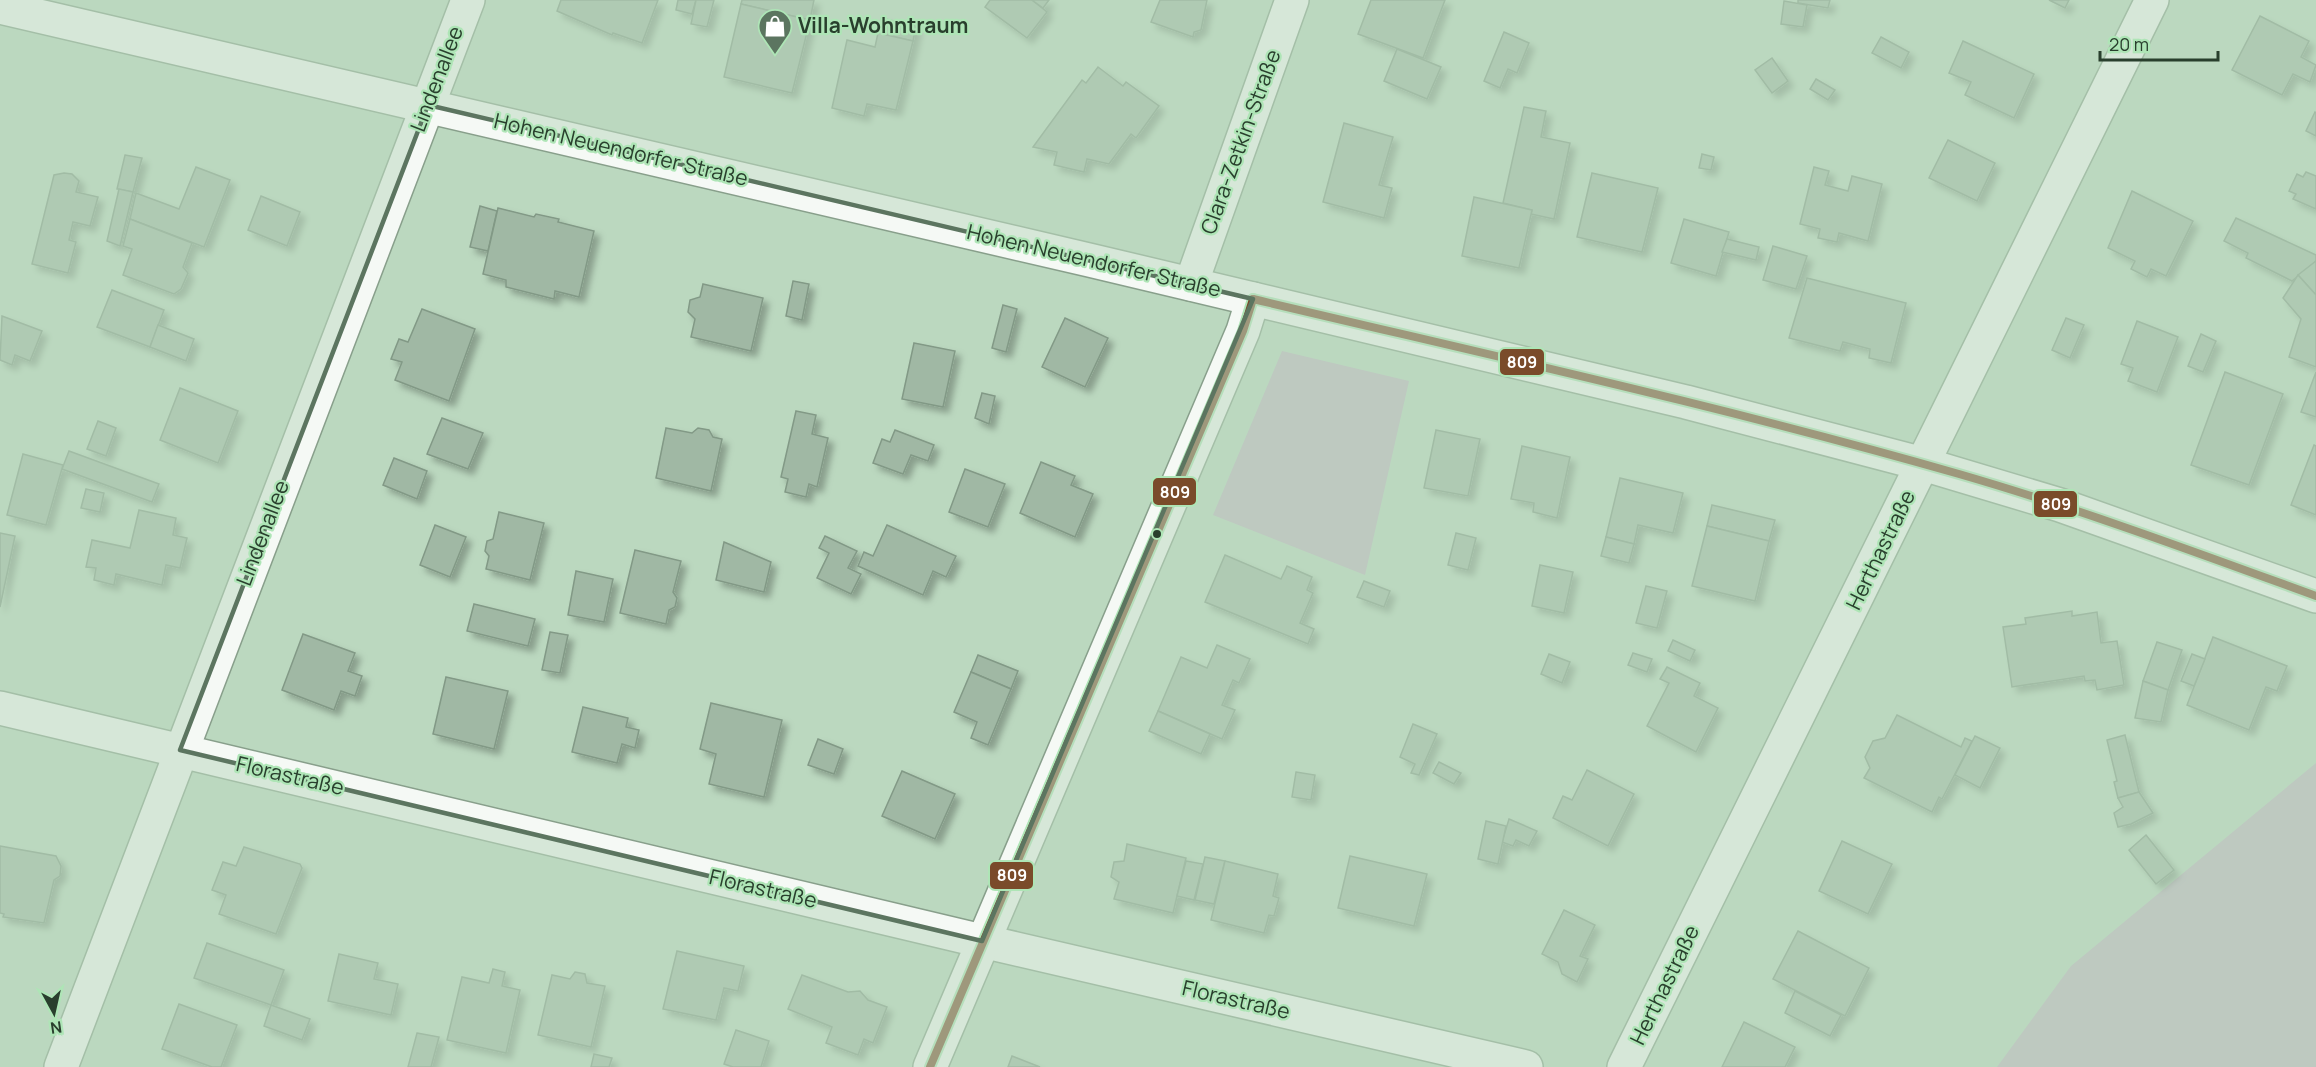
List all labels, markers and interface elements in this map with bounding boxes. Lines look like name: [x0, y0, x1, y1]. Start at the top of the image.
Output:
shop icon: Villa-Wohntraum: [757, 8, 793, 55]
place label: Villa-Wohntraum: [798, 11, 968, 39]
street label: Lindenallee: [403, 22, 469, 135]
scale bar: [2100, 24, 2218, 62]
text: 20 m: [2109, 32, 2149, 56]
street label: Clara-Zetkin-Straße: [1194, 46, 1286, 238]
street label: Hohen Neuendorfer Straße: [491, 106, 751, 192]
street label: Hohen Neuendorfer Straße: [964, 217, 1224, 303]
line badge: 809: [1499, 348, 1545, 376]
text: 809: [1507, 351, 1537, 373]
street label: Lindenallee: [229, 476, 295, 589]
line badge: 809: [1152, 477, 1197, 506]
text: 809: [1160, 481, 1190, 503]
street label: Herthastraße: [1839, 485, 1921, 614]
line badge: 809: [2033, 490, 2078, 518]
text: 809: [2041, 493, 2071, 515]
unlabelled marker: [1151, 528, 1163, 540]
street label: Florastraße: [234, 749, 347, 801]
line badge: 809: [989, 861, 1034, 890]
street label: Florastraße: [707, 862, 820, 914]
text: 809: [997, 864, 1027, 886]
street label: Herthastraße: [1623, 920, 1705, 1049]
street label: Florastraße: [1180, 973, 1293, 1025]
north arrow: [24, 983, 84, 1043]
text: N: [49, 1016, 63, 1040]

